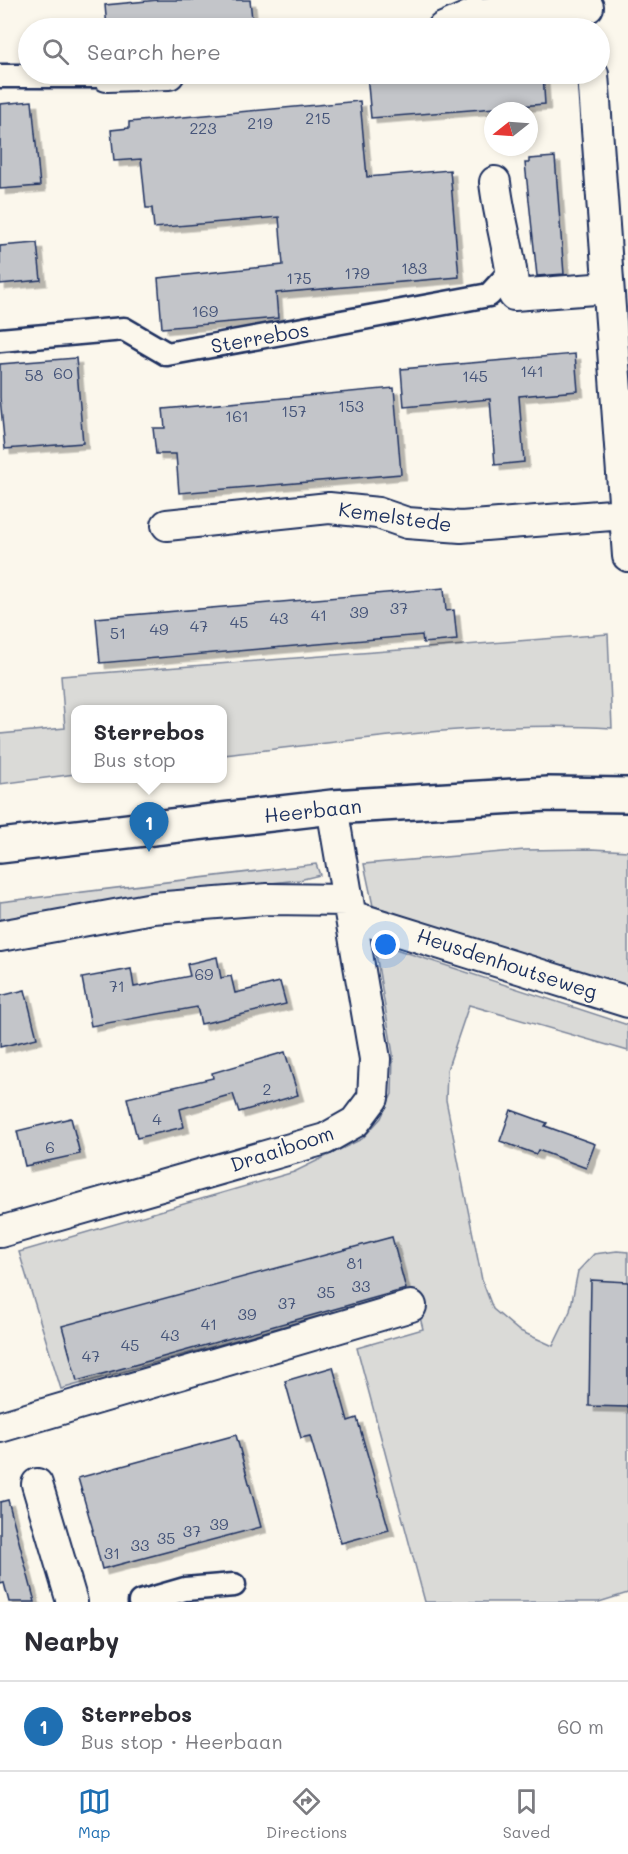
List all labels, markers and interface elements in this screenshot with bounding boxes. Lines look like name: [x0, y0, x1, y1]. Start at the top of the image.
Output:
search box: [18, 18, 610, 84]
icon: search: [39, 35, 72, 68]
text: Search here: [87, 37, 221, 66]
north arrow: [484, 102, 538, 156]
house number: 215: [305, 107, 331, 128]
house number: 219: [247, 112, 273, 133]
house number: 223: [189, 117, 217, 138]
house number: 183: [401, 257, 427, 278]
house number: 179: [344, 262, 370, 283]
house number: 175: [286, 267, 312, 288]
house number: 169: [192, 300, 218, 321]
street label: Sterrebos: [209, 316, 311, 358]
house number: 141: [520, 360, 544, 381]
house number: 60: [53, 362, 73, 383]
house number: 58: [24, 364, 44, 385]
house number: 145: [462, 365, 488, 386]
house number: 153: [338, 395, 364, 416]
house number: 157: [281, 400, 307, 421]
house number: 161: [225, 405, 249, 426]
street label: Kemelstede: [337, 495, 453, 537]
house number: 37: [390, 597, 408, 618]
house number: 39: [350, 601, 368, 622]
house number: 41: [311, 604, 327, 625]
house number: 43: [270, 607, 288, 628]
house number: 45: [230, 611, 248, 632]
house number: 47: [190, 615, 208, 636]
house number: 49: [150, 618, 168, 639]
house number: 51: [110, 622, 126, 643]
popup: [71, 705, 227, 783]
text: Sterrebos: [93, 717, 205, 746]
text: Bus stop: [93, 746, 176, 772]
street label: Heerbaan: [263, 792, 363, 828]
pin: 1: [130, 802, 168, 852]
street label: Heusdenhoutseweg: [414, 922, 601, 1004]
your location: [371, 930, 400, 959]
house number: 69: [194, 963, 214, 984]
house number: 71: [109, 975, 125, 996]
house number: 2: [263, 1078, 271, 1099]
house number: 4: [152, 1108, 162, 1129]
street label: Draaiboom: [227, 1119, 337, 1177]
house number: 6: [45, 1136, 55, 1157]
house number: 81: [347, 1252, 363, 1273]
house number: 33: [352, 1275, 370, 1296]
house number: 35: [317, 1281, 335, 1302]
house number: 37: [278, 1292, 296, 1313]
house number: 39: [238, 1303, 256, 1324]
house number: 41: [201, 1313, 217, 1334]
house number: 43: [161, 1324, 179, 1345]
house number: 45: [121, 1334, 139, 1355]
house number: 47: [82, 1345, 100, 1366]
house number: 39: [210, 1513, 228, 1534]
house number: 37: [183, 1520, 201, 1541]
house number: 35: [157, 1527, 175, 1548]
house number: 33: [131, 1534, 149, 1555]
house number: 31: [104, 1542, 120, 1563]
text: Nearby: [24, 1624, 119, 1658]
text: Sterrebos: [81, 1699, 192, 1728]
text: 1: [39, 1713, 48, 1739]
text: 60 m: [557, 1713, 604, 1739]
text: Bus stop · Heerbaan: [81, 1728, 283, 1754]
tab: Map: [78, 1785, 111, 1842]
tab: Directions: [266, 1785, 347, 1842]
tab: Saved: [503, 1785, 550, 1842]

